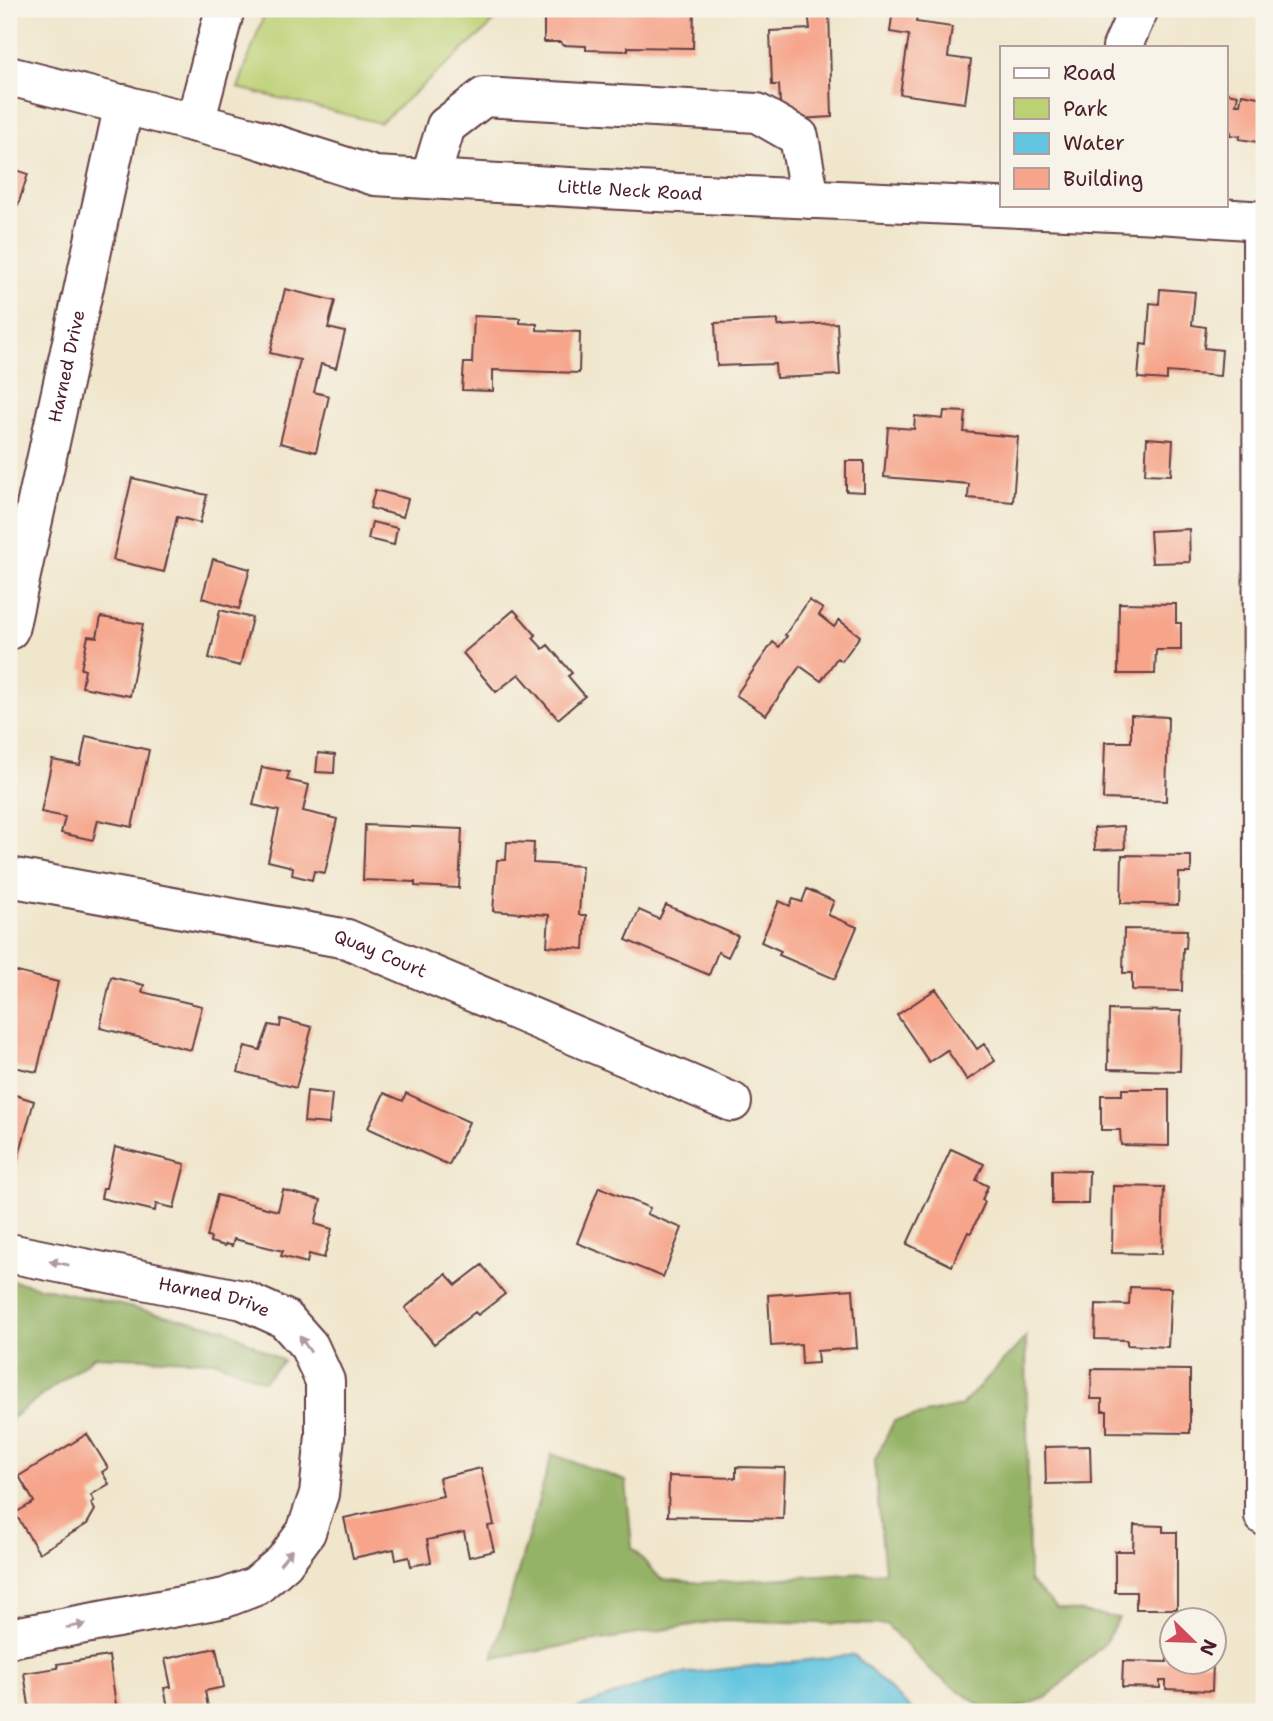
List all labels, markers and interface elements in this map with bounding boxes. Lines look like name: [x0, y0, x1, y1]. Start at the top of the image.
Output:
legend: [1000, 46, 1228, 206]
text: Road: [1063, 59, 1116, 87]
text: Park: [1063, 95, 1108, 123]
text: Water: [1063, 129, 1125, 157]
text: Building: [1063, 165, 1143, 193]
street label: Little Neck Road: [557, 174, 703, 206]
street label: Harned Drive: [43, 308, 91, 425]
street label: Quay Court: [332, 925, 431, 983]
one-way arrow: [48, 1258, 70, 1269]
street label: Harned Drive: [156, 1271, 274, 1323]
one-way arrow: [298, 1335, 312, 1353]
one-way arrow: [279, 1548, 294, 1566]
north arrow: [1158, 1606, 1228, 1676]
one-way arrow: [65, 1620, 87, 1631]
text: N: [1194, 1636, 1223, 1659]

